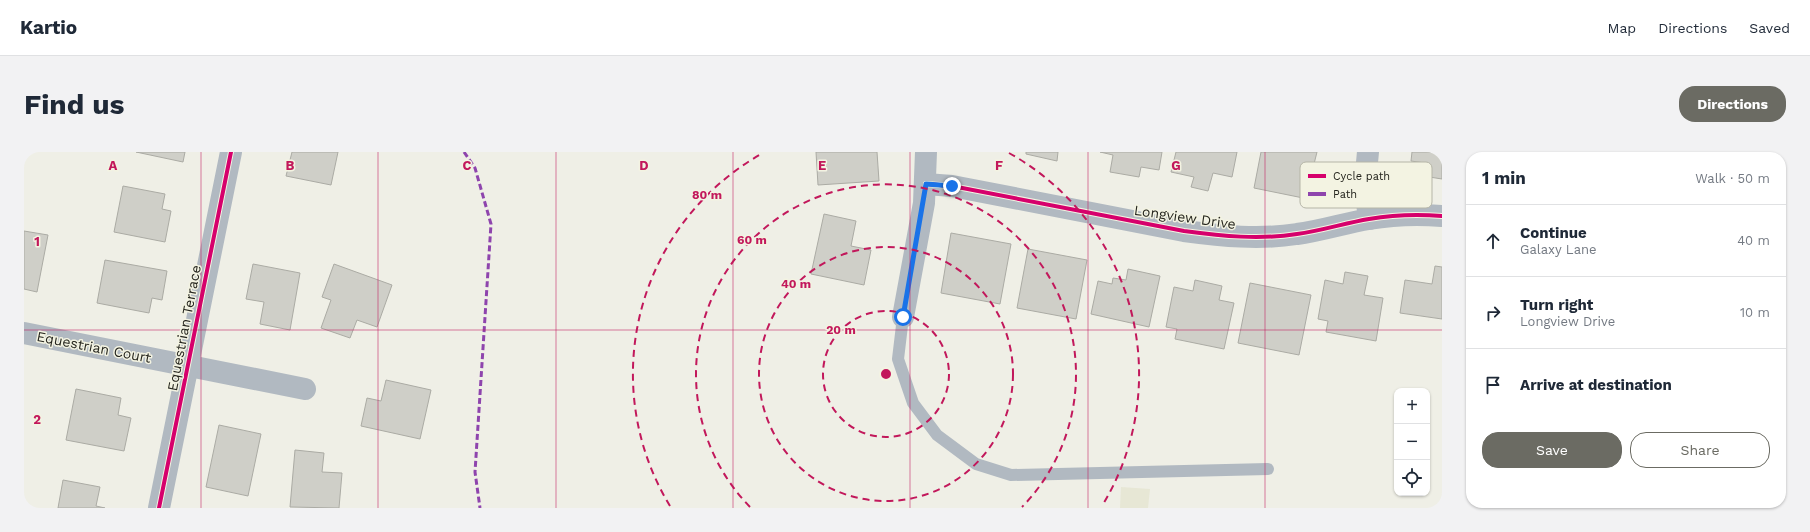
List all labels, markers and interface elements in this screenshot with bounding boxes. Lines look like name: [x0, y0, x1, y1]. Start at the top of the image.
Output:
text: Kartio: [20, 16, 77, 39]
text: Map: [1608, 20, 1636, 36]
text: Directions: [1658, 20, 1727, 36]
text: Saved: [1749, 20, 1790, 36]
button: Directions: [1679, 86, 1786, 122]
text: Find us: [24, 88, 124, 121]
text: A: [109, 158, 118, 173]
text: B: [286, 158, 295, 173]
text: C: [463, 158, 472, 173]
text: D: [639, 158, 649, 173]
text: E: [818, 158, 826, 173]
text: F: [995, 158, 1003, 173]
text: G: [1171, 158, 1181, 173]
legend: [1300, 162, 1432, 208]
text: 1 min: [1482, 168, 1526, 188]
text: Cycle path: [1333, 170, 1390, 183]
text: Walk · 50 m: [1695, 171, 1770, 186]
route end: [943, 177, 961, 195]
text: 80 m: [692, 188, 722, 202]
text: Path: [1333, 188, 1357, 201]
street label: Longview Drive: [1133, 202, 1237, 232]
text: Continue: [1520, 224, 1587, 242]
icon: ahead: [1482, 230, 1504, 252]
text: 60 m: [737, 233, 767, 247]
text: 40 m: [1737, 233, 1770, 248]
text: 1: [34, 234, 40, 249]
text: Galaxy Lane: [1520, 242, 1597, 257]
street label: Equestrian Terrace: [164, 264, 204, 392]
text: 40 m: [781, 277, 811, 291]
text: Turn right: [1520, 296, 1593, 314]
icon: right: [1482, 302, 1504, 324]
text: 10 m: [1740, 305, 1770, 320]
route start: [894, 308, 912, 326]
text: Longview Drive: [1520, 314, 1615, 329]
text: 20 m: [826, 323, 856, 337]
street label: Equestrian Court: [36, 328, 153, 366]
centre of rings: [879, 367, 893, 381]
icon: arrive: [1482, 374, 1504, 396]
text: Arrive at destination: [1520, 376, 1672, 394]
map controls: [1394, 388, 1430, 496]
button: +: [1394, 388, 1430, 424]
text: 2: [33, 412, 41, 427]
button: −: [1394, 424, 1430, 460]
button: Save: [1482, 432, 1622, 468]
button: Share: [1630, 432, 1770, 468]
button: locate: [1394, 460, 1430, 496]

